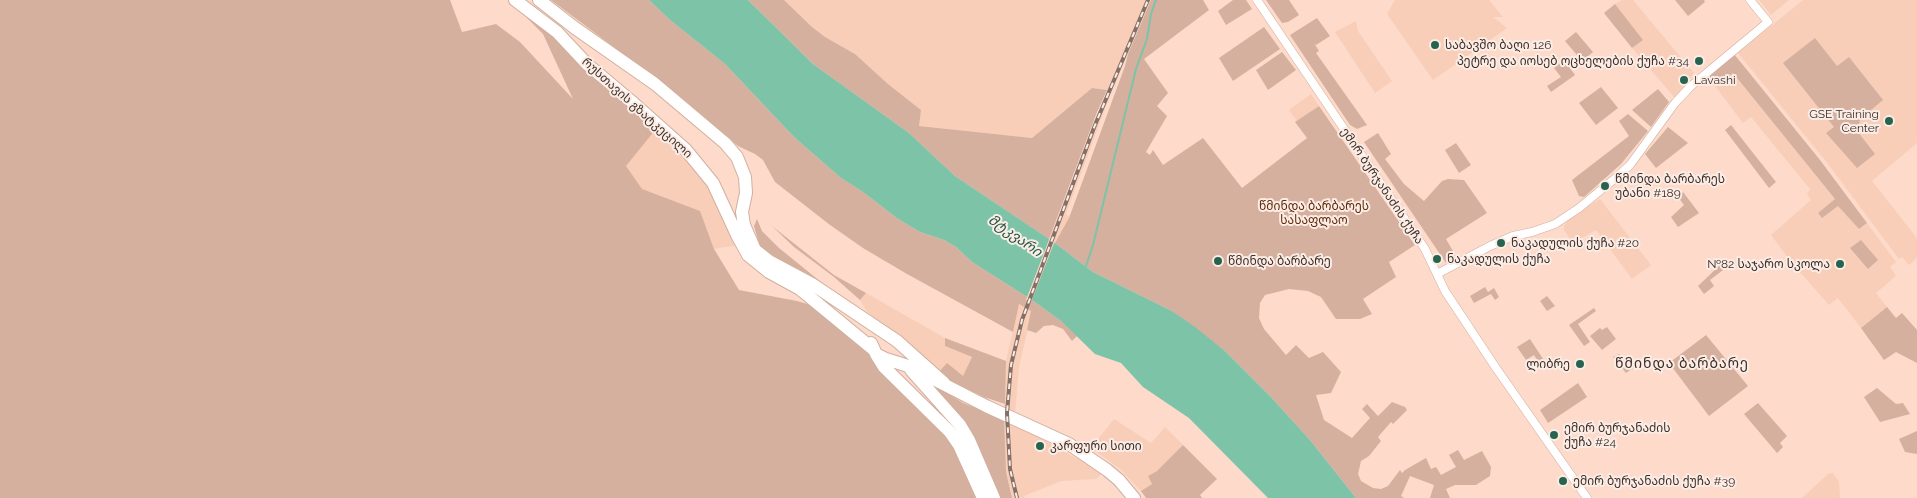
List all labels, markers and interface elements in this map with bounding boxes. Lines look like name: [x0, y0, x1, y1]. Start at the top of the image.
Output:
place label: საბავშო ბაღი 126: [1445, 38, 1551, 52]
marker: საბავშო ბაღი 126: [1429, 39, 1441, 51]
place label: პეტრე და იოსებ ოცხელების ქუჩა #34: [1457, 54, 1689, 68]
street label: რუსთავის გზატკეცილი: [579, 55, 695, 161]
marker: პეტრე და იოსებ ოცხელების ქუჩა #34: [1693, 55, 1705, 67]
place label: Lavashi: [1694, 73, 1736, 87]
marker: Lavashi: [1678, 74, 1690, 86]
place label: GSE Training Center: [1809, 107, 1879, 135]
marker: GSE Training Center: [1883, 115, 1895, 127]
street label: ემირ ბურჯანაძის ქუჩა: [1338, 125, 1426, 247]
place label: წმინდა ბარბარეს უბანი #189: [1615, 172, 1725, 200]
marker: წმინდა ბარბარეს უბანი #189: [1599, 180, 1611, 192]
park label: წმინდა ბარბარეს სასაფლაო: [1259, 199, 1369, 227]
water label: მტკვარი: [985, 211, 1045, 261]
place label: ნაკადულის ქუჩა #20: [1511, 236, 1639, 250]
marker: ნაკადულის ქუჩა #20: [1495, 237, 1507, 249]
place label: ნაკადულის ქუჩა: [1447, 252, 1550, 266]
marker: ნაკადულის ქუჩა: [1431, 253, 1443, 265]
place label: წმინდა ბარბარე: [1228, 254, 1331, 268]
marker: წმინდა ბარბარე: [1212, 255, 1224, 267]
place label: №82 საჯარო სკოლა: [1707, 257, 1830, 271]
marker: №82 საჯარო სკოლა: [1834, 258, 1846, 270]
district label: წმინდა ბარბარე: [1613, 356, 1751, 372]
place label: ლიბრე: [1526, 357, 1570, 371]
marker: ლიბრე: [1574, 358, 1586, 370]
place label: ემირ ბურჯანაძის ქუჩა #24: [1564, 421, 1670, 449]
marker: ემირ ბურჯანაძის ქუჩა #24: [1548, 429, 1560, 441]
place label: კარფური სითი: [1050, 439, 1142, 453]
marker: კარფური სითი: [1034, 440, 1046, 452]
place label: ემირ ბურჯანაძის ქუჩა #39: [1573, 474, 1735, 488]
marker: ემირ ბურჯანაძის ქუჩა #39: [1557, 475, 1569, 487]

